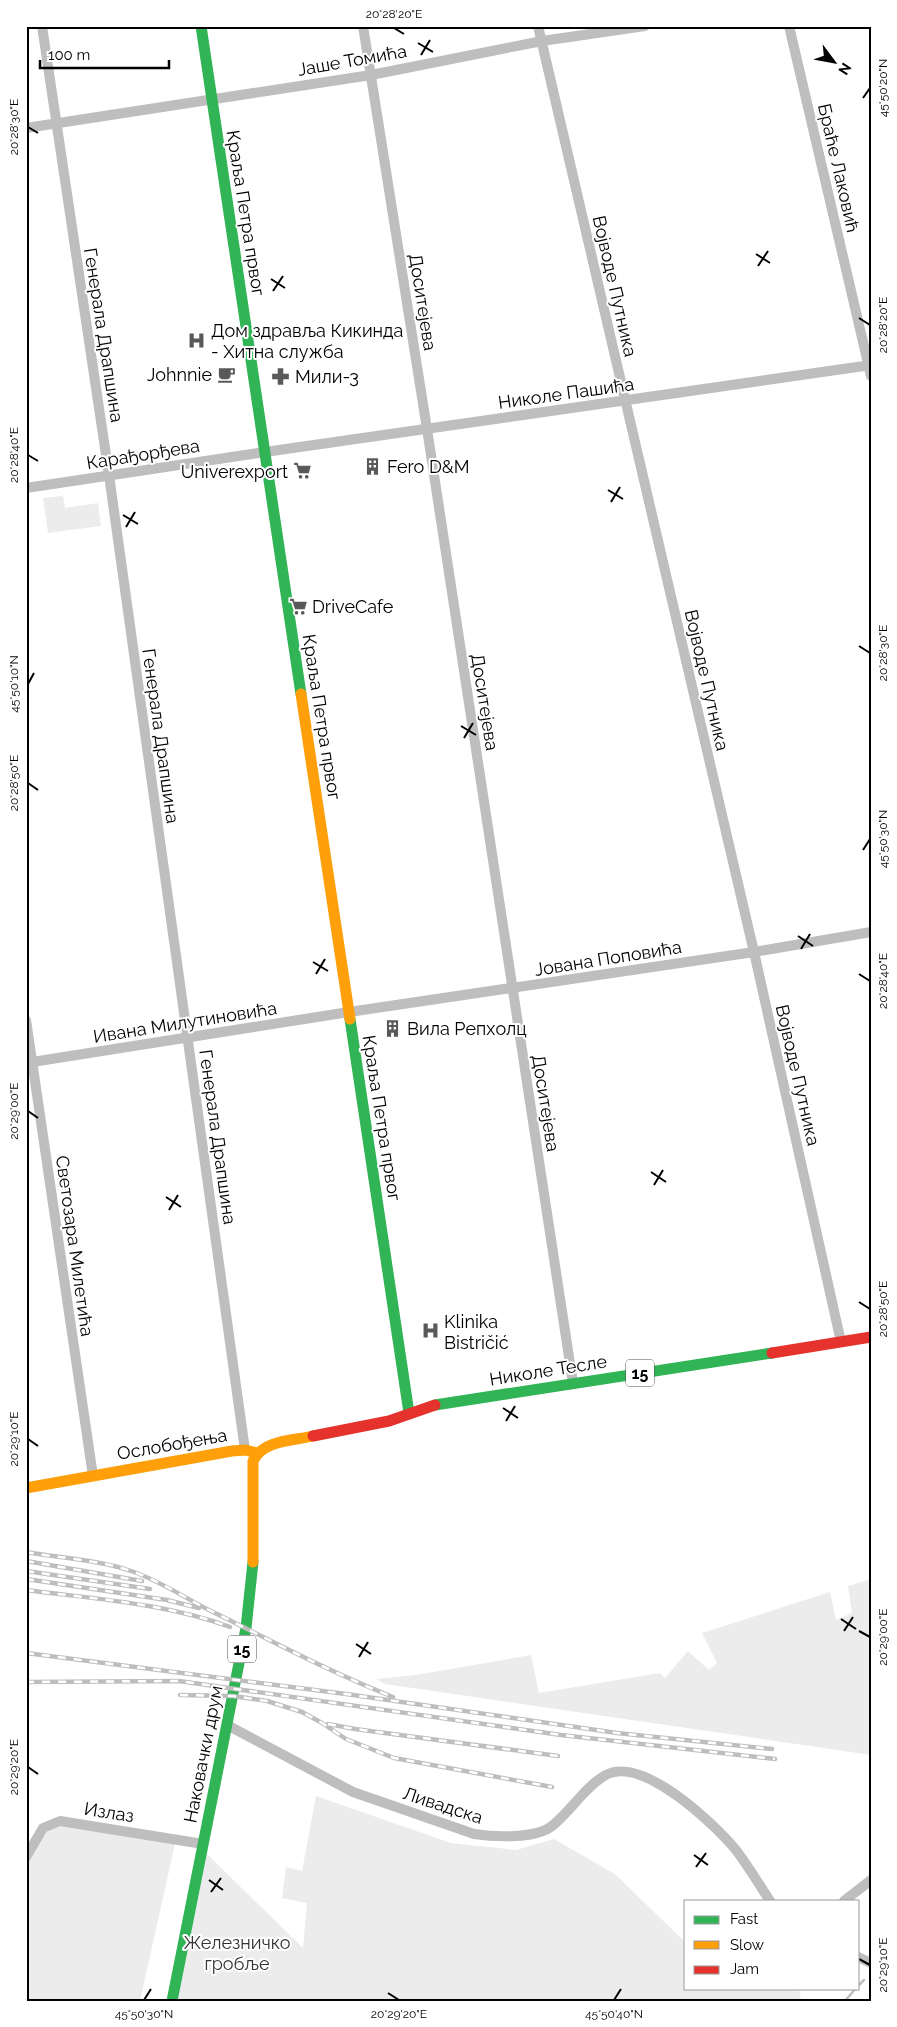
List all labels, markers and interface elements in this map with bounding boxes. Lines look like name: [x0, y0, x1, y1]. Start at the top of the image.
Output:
text: 20°28'20"E: [366, 7, 422, 21]
scale bar: [40, 38, 169, 70]
north arrow: [810, 38, 860, 88]
street label: Јаше Томића: [296, 40, 408, 80]
text: 100 m: [48, 46, 90, 64]
text: 45°50'20"N: [876, 59, 890, 117]
text: N: [835, 60, 855, 78]
text: 20°28'30"E: [7, 99, 21, 155]
street label: Браће Лаковић: [814, 101, 864, 235]
street label: Краља Петра првог: [223, 129, 269, 297]
street label: Војводе Путника: [589, 213, 641, 359]
street label: Генерала Драпшина: [80, 246, 128, 424]
street label: Доситејева: [405, 252, 441, 352]
text: 20°28'20"E: [876, 297, 890, 353]
place label: Дом здравља Кикинда - Хитна служба: [211, 320, 403, 362]
hospital icon: Дом здравља Кикинда - Хитна служба: [187, 330, 207, 350]
place label: Johnnie: [147, 364, 212, 385]
cafe icon: Johnnie: [216, 364, 236, 384]
pharmacy icon: Мили-3: [271, 366, 291, 386]
place label: Мили-3: [295, 366, 359, 387]
street label: Николе Пашића: [497, 373, 635, 413]
text: 20°28'40"E: [7, 427, 21, 483]
street label: Карађорђева: [85, 435, 201, 473]
building icon: Fero D&M: [363, 456, 383, 476]
place label: Fero D&M: [387, 456, 470, 477]
place label: Univerexport: [181, 461, 288, 482]
supermarket icon: Univerexport: [292, 461, 312, 481]
supermarket icon: DriveCafe: [288, 596, 308, 616]
place label: DriveCafe: [312, 596, 394, 617]
street label: Војводе Путника: [681, 607, 733, 753]
text: 20°28'30"E: [876, 625, 890, 681]
street label: Краља Петра првог: [299, 633, 345, 801]
street label: Генерала Драпшина: [138, 647, 184, 825]
street label: Доситејева: [467, 652, 503, 752]
text: 45°50'10"N: [7, 655, 21, 713]
text: 20°28'50"E: [7, 755, 21, 811]
text: 45°50'30"N: [876, 810, 890, 868]
street label: Јована Поповића: [533, 936, 683, 980]
text: 20°28'40"E: [876, 953, 890, 1009]
street label: Ивана Милутиновића: [92, 997, 278, 1047]
street label: Војводе Путника: [772, 1002, 824, 1148]
building icon: Вила Репхолц: [383, 1018, 403, 1038]
place label: Вила Репхолц: [407, 1018, 527, 1039]
street label: Краља Петра првог: [359, 1034, 405, 1202]
street label: Генерала Драпшина: [195, 1048, 241, 1226]
street label: Доситејева: [528, 1053, 564, 1153]
text: 20°29'00"E: [7, 1082, 21, 1140]
street label: Светозара Милетића: [52, 1154, 98, 1338]
text: 20°28'50"E: [876, 1281, 890, 1337]
place label: Klinika Bistričić: [444, 1311, 509, 1353]
hospital icon: Klinika Bistričić: [420, 1321, 440, 1341]
street label: Николе Тесле: [488, 1350, 609, 1390]
road number: 15: [626, 1360, 654, 1386]
text: 20°29'10"E: [7, 1411, 21, 1467]
street label: Ослобођења: [115, 1424, 229, 1464]
text: 20°29'00"E: [876, 1608, 890, 1666]
road number: 15: [228, 1636, 256, 1662]
street label: Наковачки друм: [179, 1683, 227, 1825]
text: 20°29'20"E: [7, 1739, 21, 1795]
street label: Ливадска: [400, 1782, 486, 1828]
street label: Излаз: [83, 1798, 135, 1826]
legend: [684, 1900, 860, 1990]
text: Fast: [730, 1910, 758, 1928]
park label: Железничко гробље: [184, 1932, 291, 1974]
text: Slow: [730, 1936, 764, 1954]
text: 20°29'10"E: [876, 1937, 890, 1993]
text: Jam: [730, 1960, 759, 1978]
text: 45°50'30"N: [115, 2007, 173, 2021]
text: 20°29'20"E: [371, 2007, 427, 2021]
text: 45°50'40"N: [585, 2007, 643, 2021]

